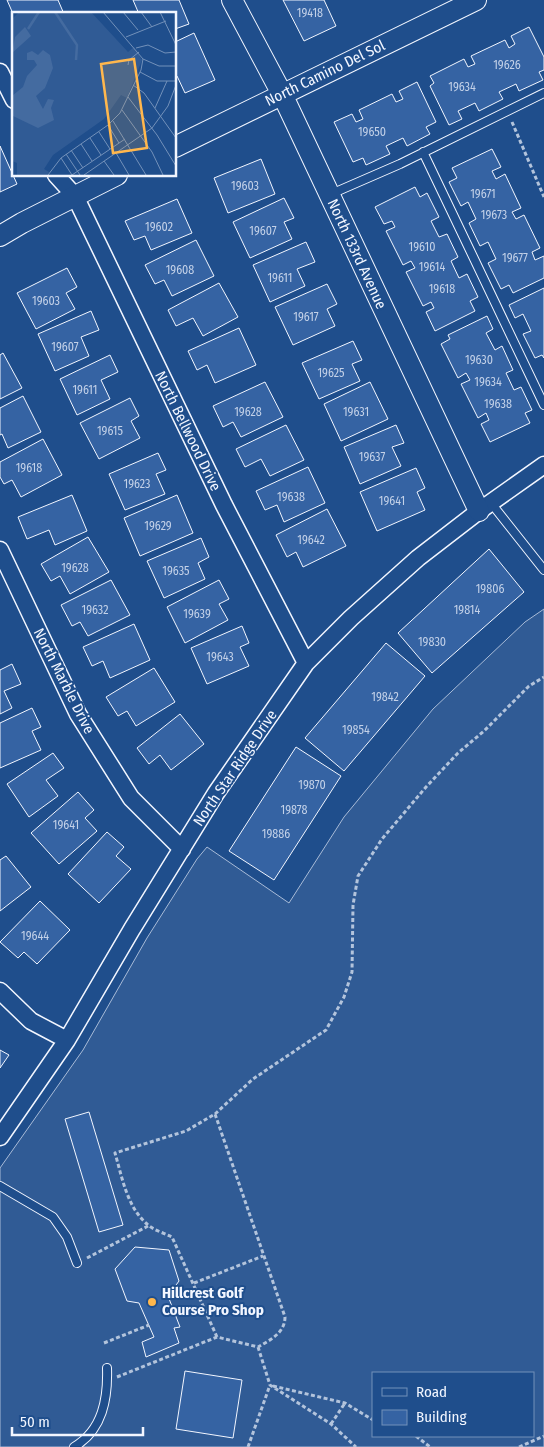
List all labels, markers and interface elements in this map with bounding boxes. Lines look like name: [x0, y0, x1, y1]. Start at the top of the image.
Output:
house number: 19418: [297, 6, 323, 20]
inset map: [12, 12, 176, 176]
street label: North Camino Del Sol: [262, 36, 388, 110]
house number: 19626: [493, 58, 521, 72]
house number: 19634: [448, 80, 476, 94]
house number: 19650: [358, 125, 386, 139]
house number: 19603: [231, 179, 259, 193]
house number: 19671: [470, 187, 496, 201]
street label: North 133rd Avenue: [324, 196, 390, 312]
house number: 19673: [481, 208, 507, 222]
house number: 19602: [145, 220, 173, 234]
house number: 19607: [249, 224, 277, 238]
house number: 19610: [409, 240, 435, 254]
house number: 19677: [502, 251, 528, 265]
house number: 19614: [419, 260, 445, 274]
house number: 19608: [166, 263, 194, 277]
house number: 19611: [267, 271, 293, 285]
house number: 19618: [429, 282, 455, 296]
house number: 19603: [32, 294, 60, 308]
house number: 19617: [293, 310, 319, 324]
house number: 19607: [51, 340, 79, 354]
house number: 19630: [465, 353, 493, 367]
house number: 19625: [317, 366, 345, 380]
street label: North Bellwood Drive: [151, 368, 225, 494]
house number: 19634: [474, 375, 502, 389]
house number: 19611: [72, 383, 98, 397]
house number: 19638: [484, 397, 512, 411]
house number: 19628: [234, 405, 262, 419]
house number: 19631: [343, 405, 369, 419]
house number: 19615: [97, 424, 124, 438]
house number: 19637: [359, 450, 385, 464]
house number: 19618: [16, 461, 42, 475]
house number: 19623: [123, 477, 151, 491]
house number: 19638: [277, 490, 305, 504]
house number: 19641: [379, 494, 405, 508]
house number: 19629: [144, 519, 172, 533]
house number: 19642: [297, 533, 325, 547]
house number: 19628: [61, 561, 89, 575]
house number: 19635: [162, 564, 190, 578]
house number: 19806: [476, 582, 504, 596]
house number: 19632: [82, 603, 108, 617]
house number: 19814: [454, 603, 481, 617]
house number: 19639: [183, 607, 211, 621]
street label: North Marble Drive: [30, 625, 98, 737]
house number: 19830: [418, 635, 446, 649]
house number: 19643: [206, 650, 234, 664]
house number: 19842: [371, 690, 399, 704]
street label: North Star Ridge Drive: [189, 706, 281, 830]
house number: 19854: [342, 723, 370, 737]
house number: 19870: [298, 778, 326, 792]
house number: 19878: [281, 803, 308, 817]
house number: 19641: [53, 818, 79, 832]
house number: 19886: [262, 827, 290, 841]
house number: 19644: [21, 929, 49, 943]
place label: Hillcrest Golf Course Pro Shop: [162, 1284, 264, 1319]
marker: Hillcrest Golf Course Pro Shop: [146, 1296, 158, 1308]
legend: [372, 1372, 534, 1437]
text: Road: [416, 1383, 447, 1401]
scale bar: [12, 1404, 144, 1436]
text: Building: [416, 1408, 467, 1426]
text: 50 m: [20, 1413, 50, 1431]

